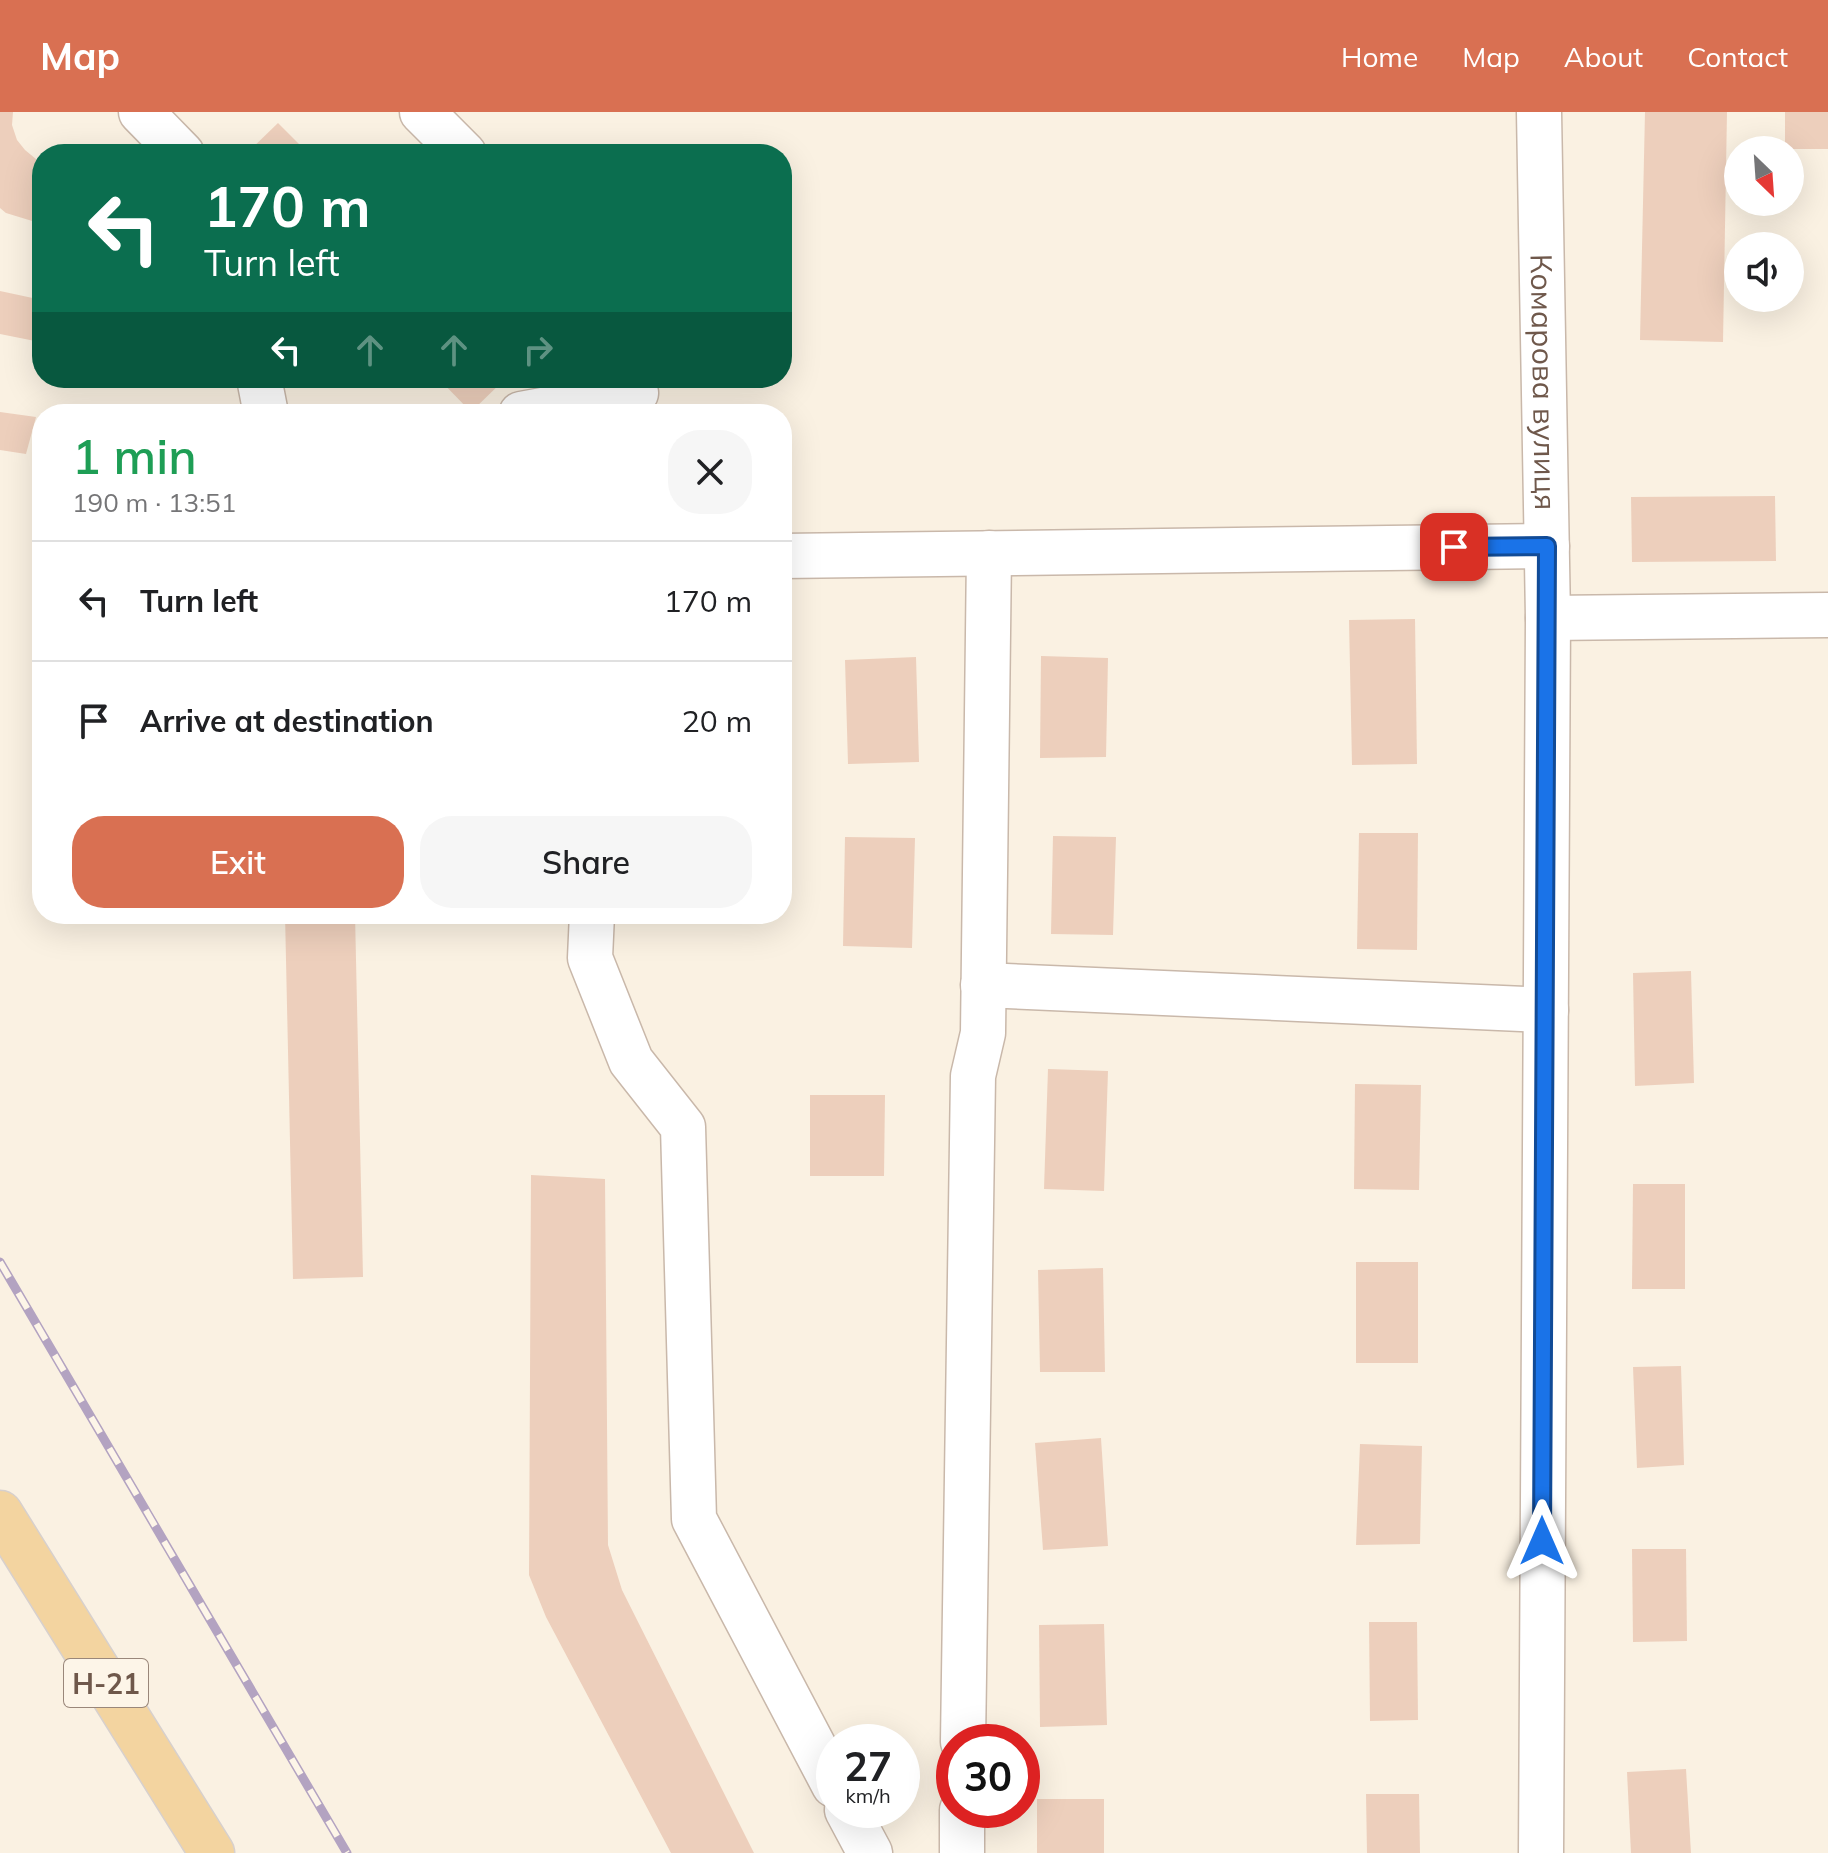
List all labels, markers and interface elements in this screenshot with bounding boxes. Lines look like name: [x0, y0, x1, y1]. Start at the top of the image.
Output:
text: Map: [40, 32, 120, 80]
text: Home: [1341, 39, 1418, 74]
text: Map: [1462, 39, 1520, 74]
text: About: [1564, 39, 1643, 74]
text: Contact: [1687, 39, 1788, 74]
north arrow: [1724, 136, 1804, 216]
map controls: [1724, 136, 1804, 312]
text: 170 m: [204, 171, 371, 241]
icon: left: [72, 176, 176, 280]
button: sound: [1724, 232, 1804, 312]
text: Turn left: [204, 240, 340, 285]
street label: Комарова вулиця: [1523, 253, 1565, 511]
icon: left: [264, 328, 308, 372]
icon: ahead: [348, 328, 392, 372]
icon: ahead: [432, 328, 476, 372]
icon: right: [516, 328, 560, 372]
text: 1 min: [72, 426, 197, 486]
button: close: [668, 430, 752, 514]
text: 190 m · 13:51: [72, 486, 236, 519]
pin: [1420, 513, 1488, 581]
icon: arrive: [1432, 525, 1476, 569]
icon: left: [72, 579, 116, 623]
text: Turn left: [140, 582, 258, 620]
text: 170 m: [664, 582, 752, 620]
icon: arrive: [72, 699, 116, 743]
text: Arrive at destination: [140, 702, 434, 740]
text: 20 m: [682, 702, 752, 740]
button: Exit: [72, 816, 404, 908]
button: Share: [420, 816, 752, 908]
position arrow: [1500, 1499, 1584, 1583]
road number: Н-21: [64, 1659, 148, 1707]
speed limit sign: 30: [936, 1724, 1040, 1828]
text: 27: [844, 1741, 892, 1791]
text: km/h: [845, 1783, 891, 1808]

